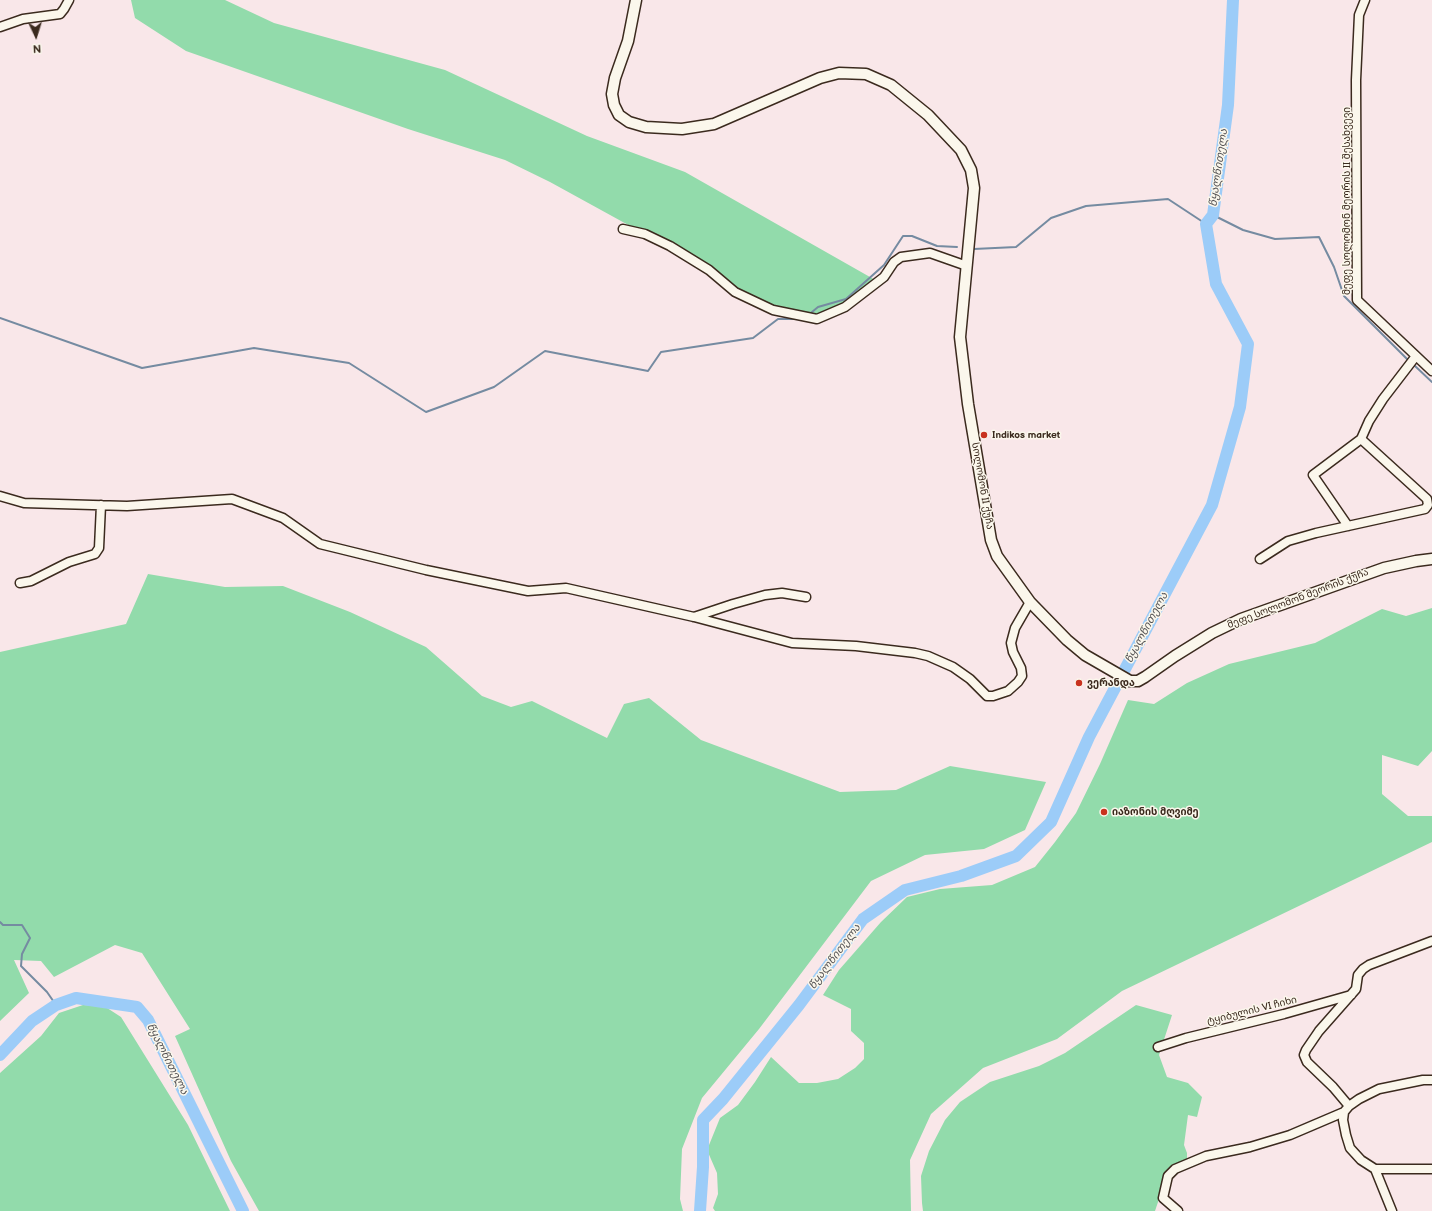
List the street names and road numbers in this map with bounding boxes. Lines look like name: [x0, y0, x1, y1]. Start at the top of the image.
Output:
street label: მეფე სოლომონ მეორის II შესახვევი: [1341, 107, 1353, 295]
street label: სოლომონ II ქუჩა: [968, 442, 996, 530]
street label: მეფე სოლომონ მეორის ქუჩა: [1226, 566, 1370, 632]
street label: ტყიბულის VI ჩიხი: [1206, 994, 1298, 1028]

